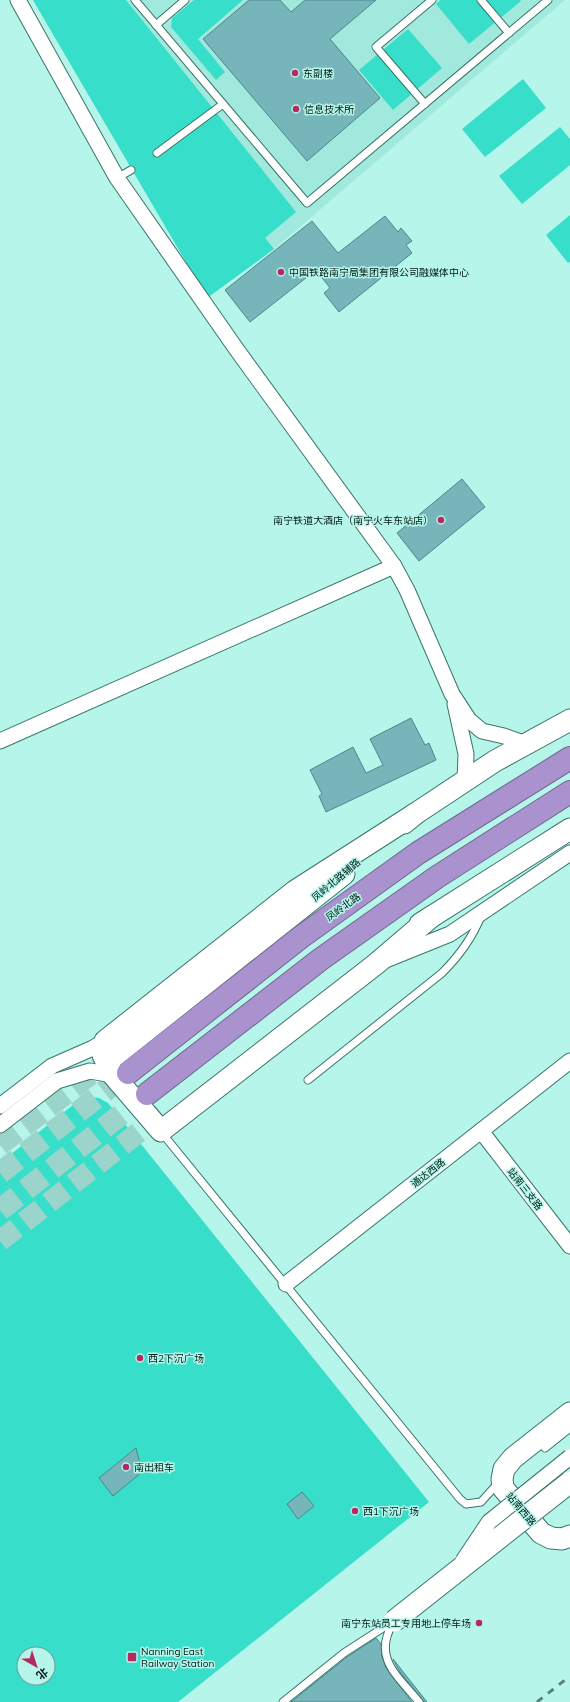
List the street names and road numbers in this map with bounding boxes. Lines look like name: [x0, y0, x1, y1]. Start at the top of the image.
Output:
street label: 凤岭北路辅路: [309, 856, 363, 904]
street label: 凤岭北路: [323, 890, 363, 924]
street label: 通达西路: [408, 1156, 448, 1190]
street label: 站南三支路: [504, 1165, 546, 1213]
street label: 站南西路: [503, 1490, 539, 1528]

